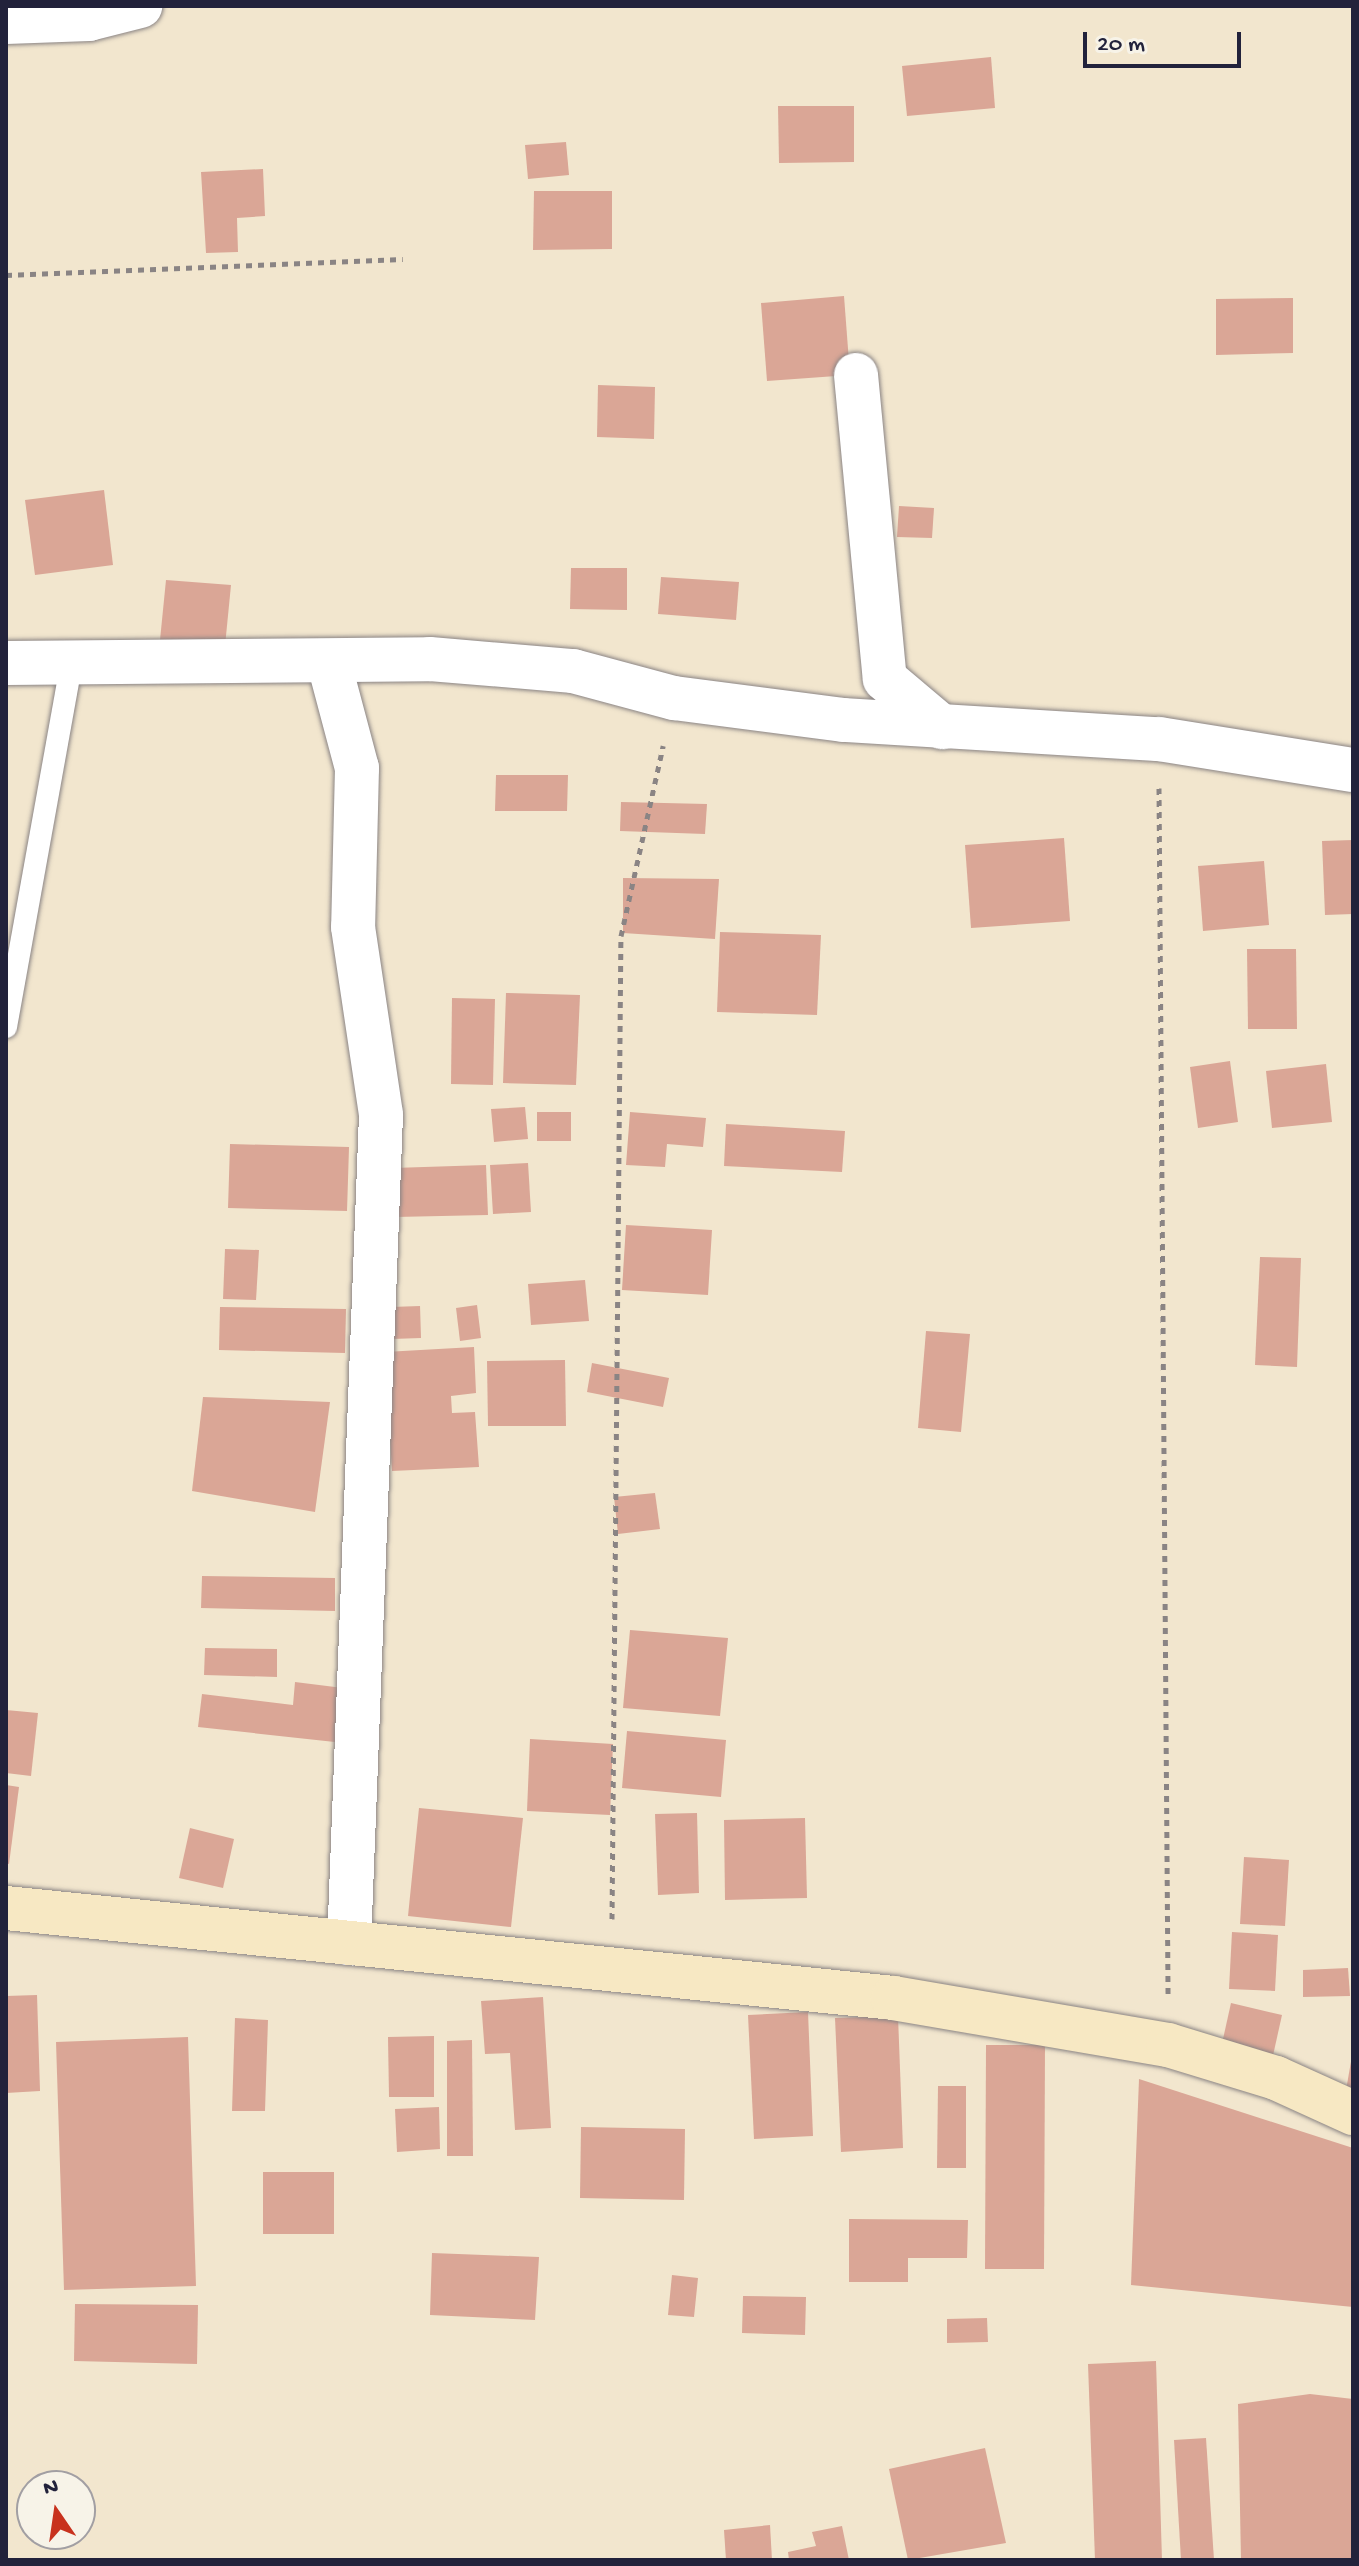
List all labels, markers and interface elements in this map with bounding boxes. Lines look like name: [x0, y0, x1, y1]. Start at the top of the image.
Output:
scale bar: [1087, 16, 1245, 66]
text: 20 m: [1097, 31, 1145, 60]
north arrow: [16, 2470, 96, 2550]
text: N: [41, 2474, 61, 2503]

